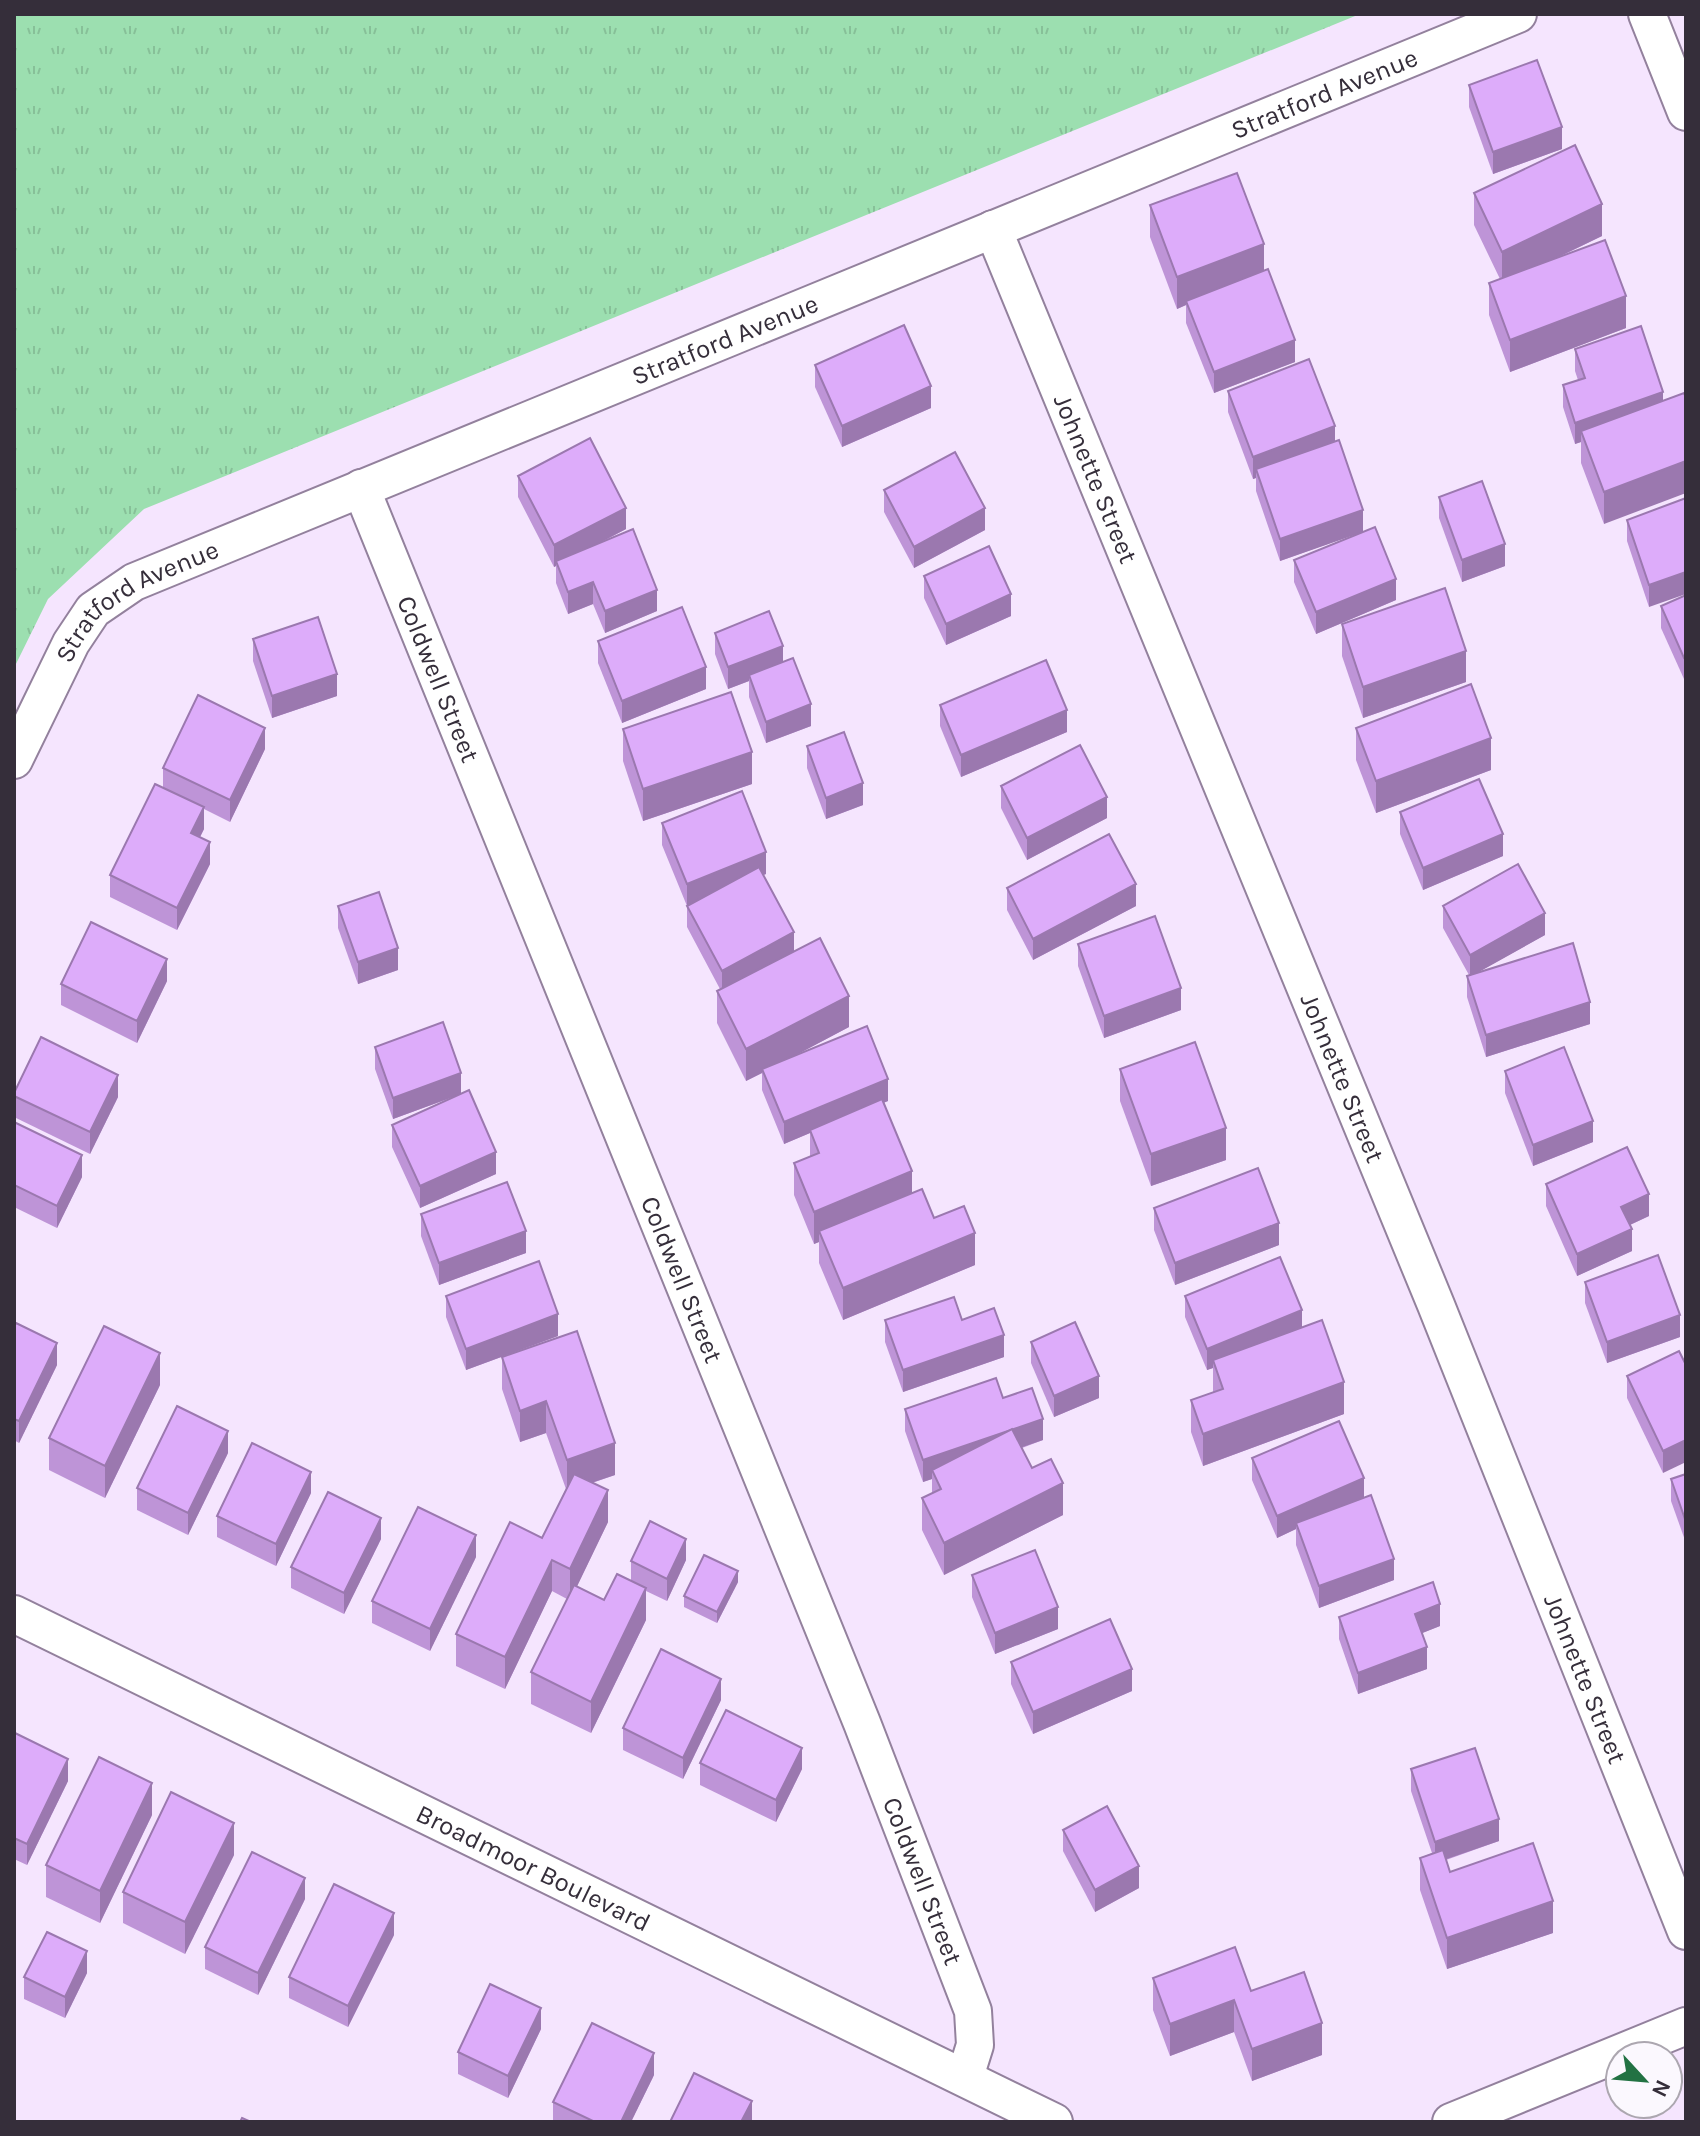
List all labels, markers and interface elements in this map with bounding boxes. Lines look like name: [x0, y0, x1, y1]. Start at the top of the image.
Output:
street label: Stratford Avenue: [1226, 41, 1422, 146]
street label: Stratford Avenue: [627, 287, 823, 392]
street label: Johnette Street: [1047, 390, 1144, 568]
street label: Stratford Avenue: [49, 534, 223, 667]
street label: Coldwell Street: [391, 591, 486, 767]
street label: Johnette Street: [1294, 989, 1391, 1167]
street label: Coldwell Street: [634, 1191, 730, 1368]
street label: Johnette Street: [1537, 1589, 1633, 1768]
street label: Coldwell Street: [877, 1793, 969, 1969]
street label: Broadmoor Boulevard: [411, 1797, 656, 1938]
north arrow: [1604, 2040, 1684, 2120]
text: N: [1646, 2076, 1676, 2101]

